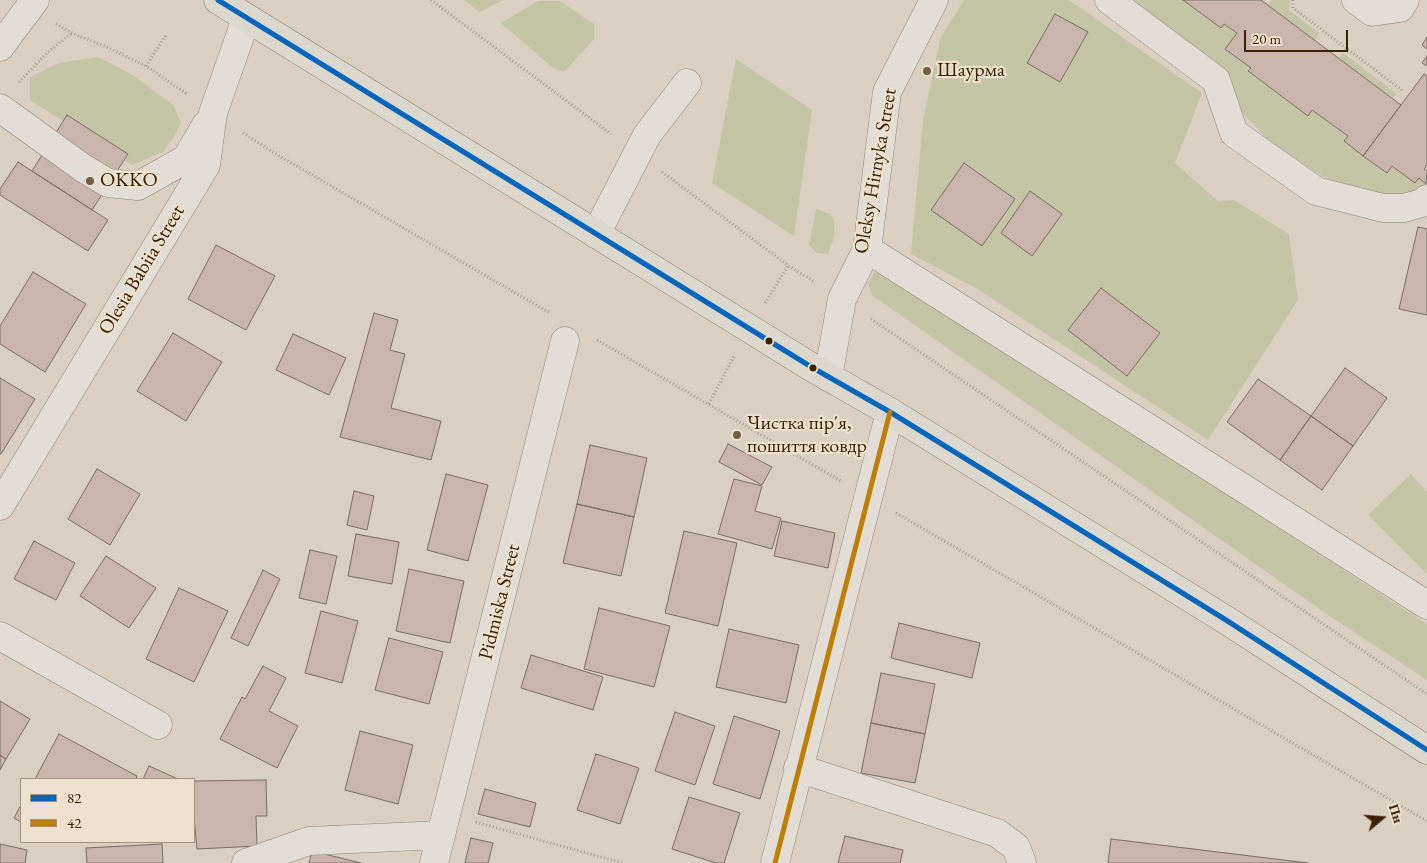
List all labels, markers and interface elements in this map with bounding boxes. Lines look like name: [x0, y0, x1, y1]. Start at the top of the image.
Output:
scale bar: [1247, 20, 1351, 52]
text: 20 m: [1252, 29, 1281, 48]
place label: Шаурма: [937, 59, 1005, 83]
marker: Шаурма: [921, 65, 933, 77]
street label: Oleksy Hirnyka Street: [850, 86, 902, 256]
place label: OKKO: [100, 169, 158, 193]
marker: OKKO: [84, 175, 96, 187]
street label: Olesia Babiia Street: [94, 201, 190, 339]
unlabelled marker: [764, 336, 774, 346]
unlabelled marker: [808, 363, 818, 373]
place label: Чистка пір'я, пошиття ковдр: [747, 412, 867, 459]
marker: Чистка пір'я, пошиття ковдр: [731, 429, 743, 441]
street label: Pidmiska Street: [474, 542, 526, 662]
legend: [20, 778, 195, 843]
text: 82: [67, 788, 81, 807]
north arrow: [1357, 793, 1407, 843]
text: Пн: [1385, 801, 1408, 825]
text: 42: [67, 813, 81, 832]

